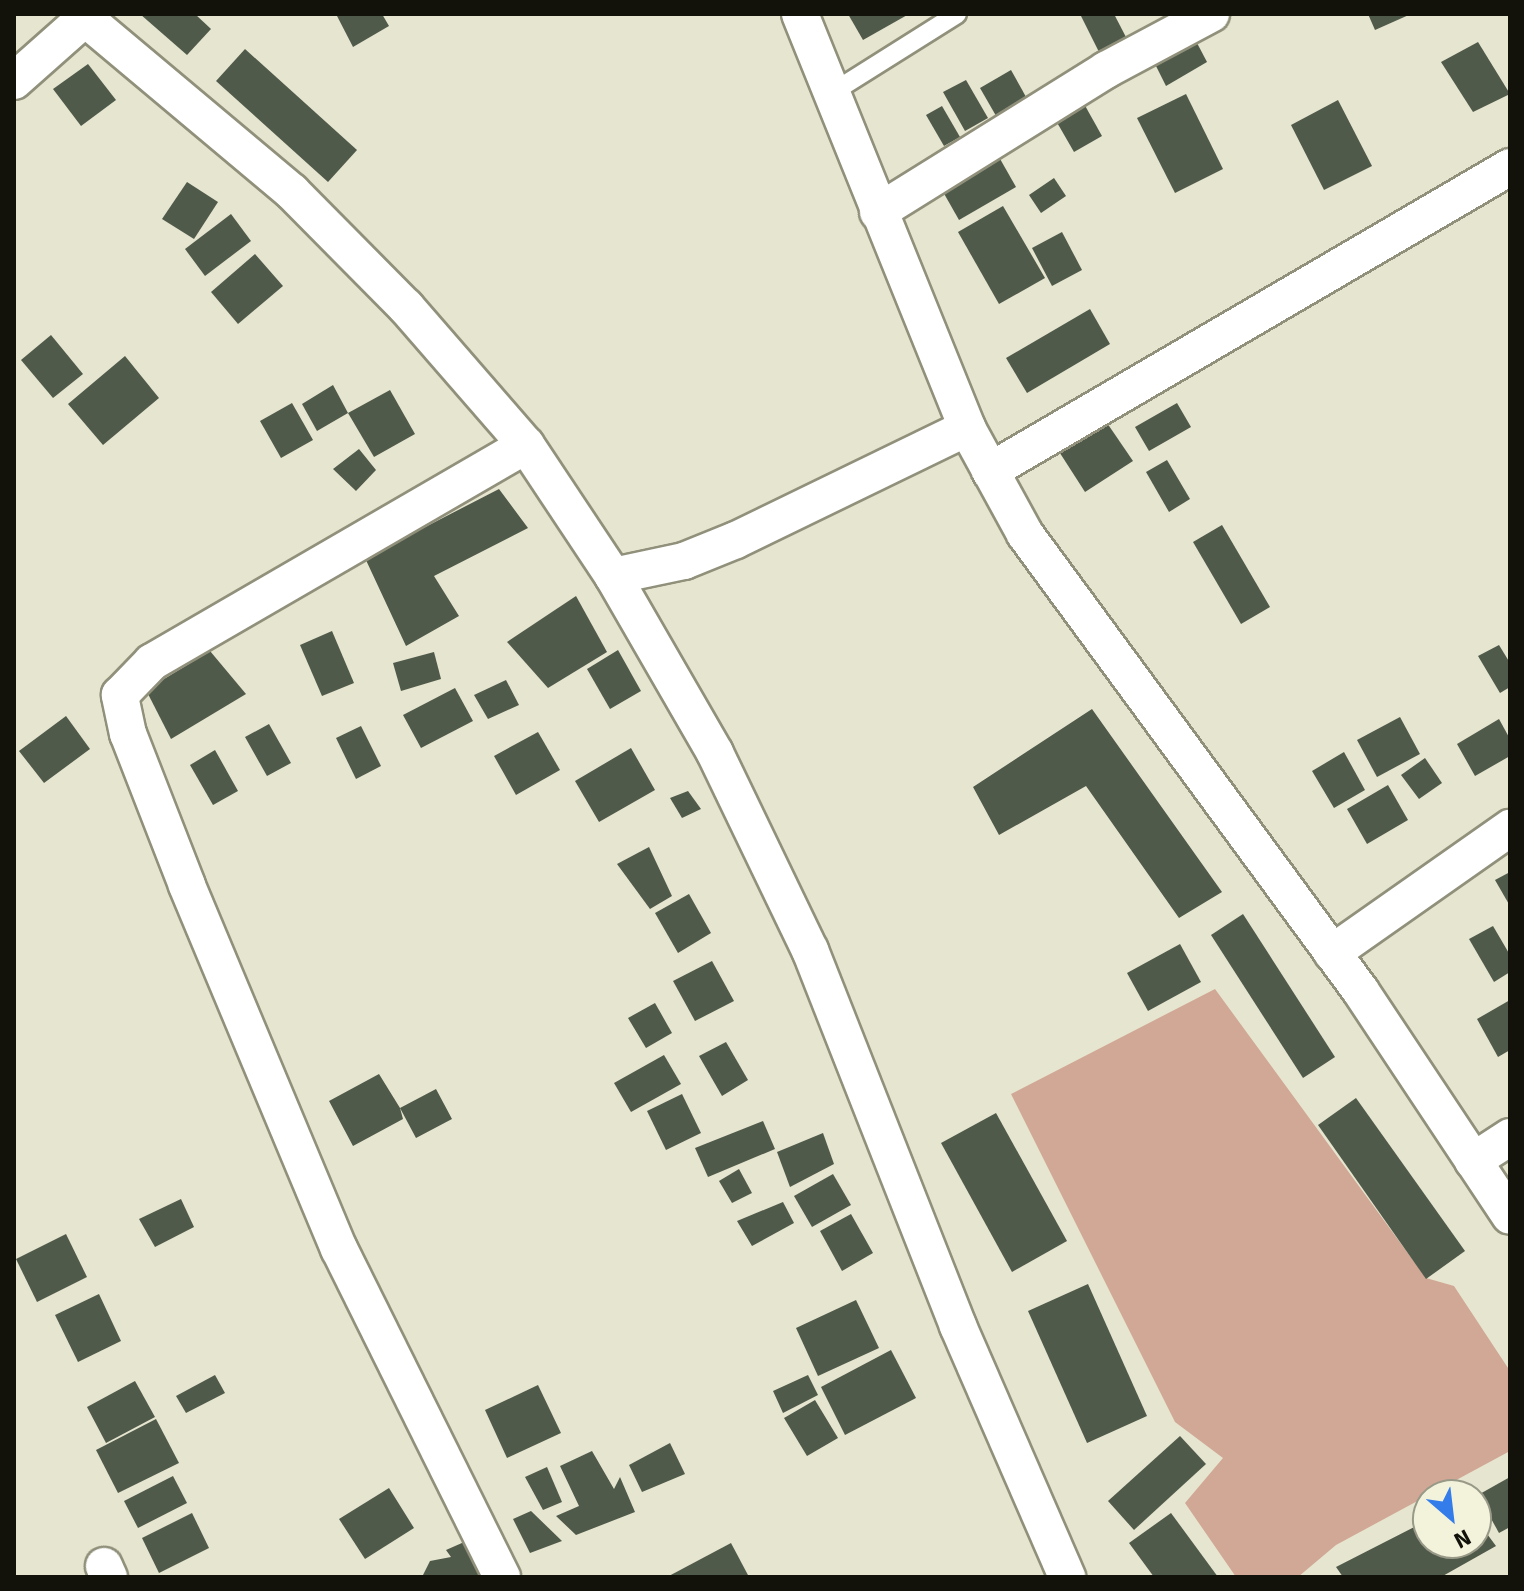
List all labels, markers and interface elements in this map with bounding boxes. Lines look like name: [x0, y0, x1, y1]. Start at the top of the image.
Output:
north arrow: [1412, 1479, 1492, 1559]
text: N: [1449, 1523, 1476, 1554]

